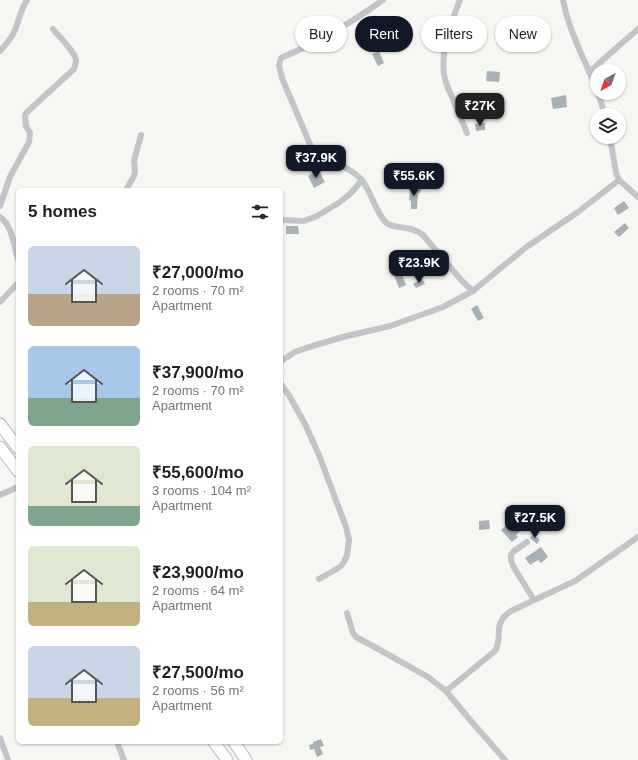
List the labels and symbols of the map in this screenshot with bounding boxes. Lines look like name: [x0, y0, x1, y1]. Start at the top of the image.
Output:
north arrow: [590, 64, 626, 100]
pin: ₹27K: [456, 93, 504, 127]
pin: ₹37.9K: [283, 145, 349, 179]
pin: ₹55.6K: [381, 163, 447, 197]
pin: ₹23.9K: [386, 250, 452, 284]
pin: ₹27.5K: [502, 505, 568, 539]

